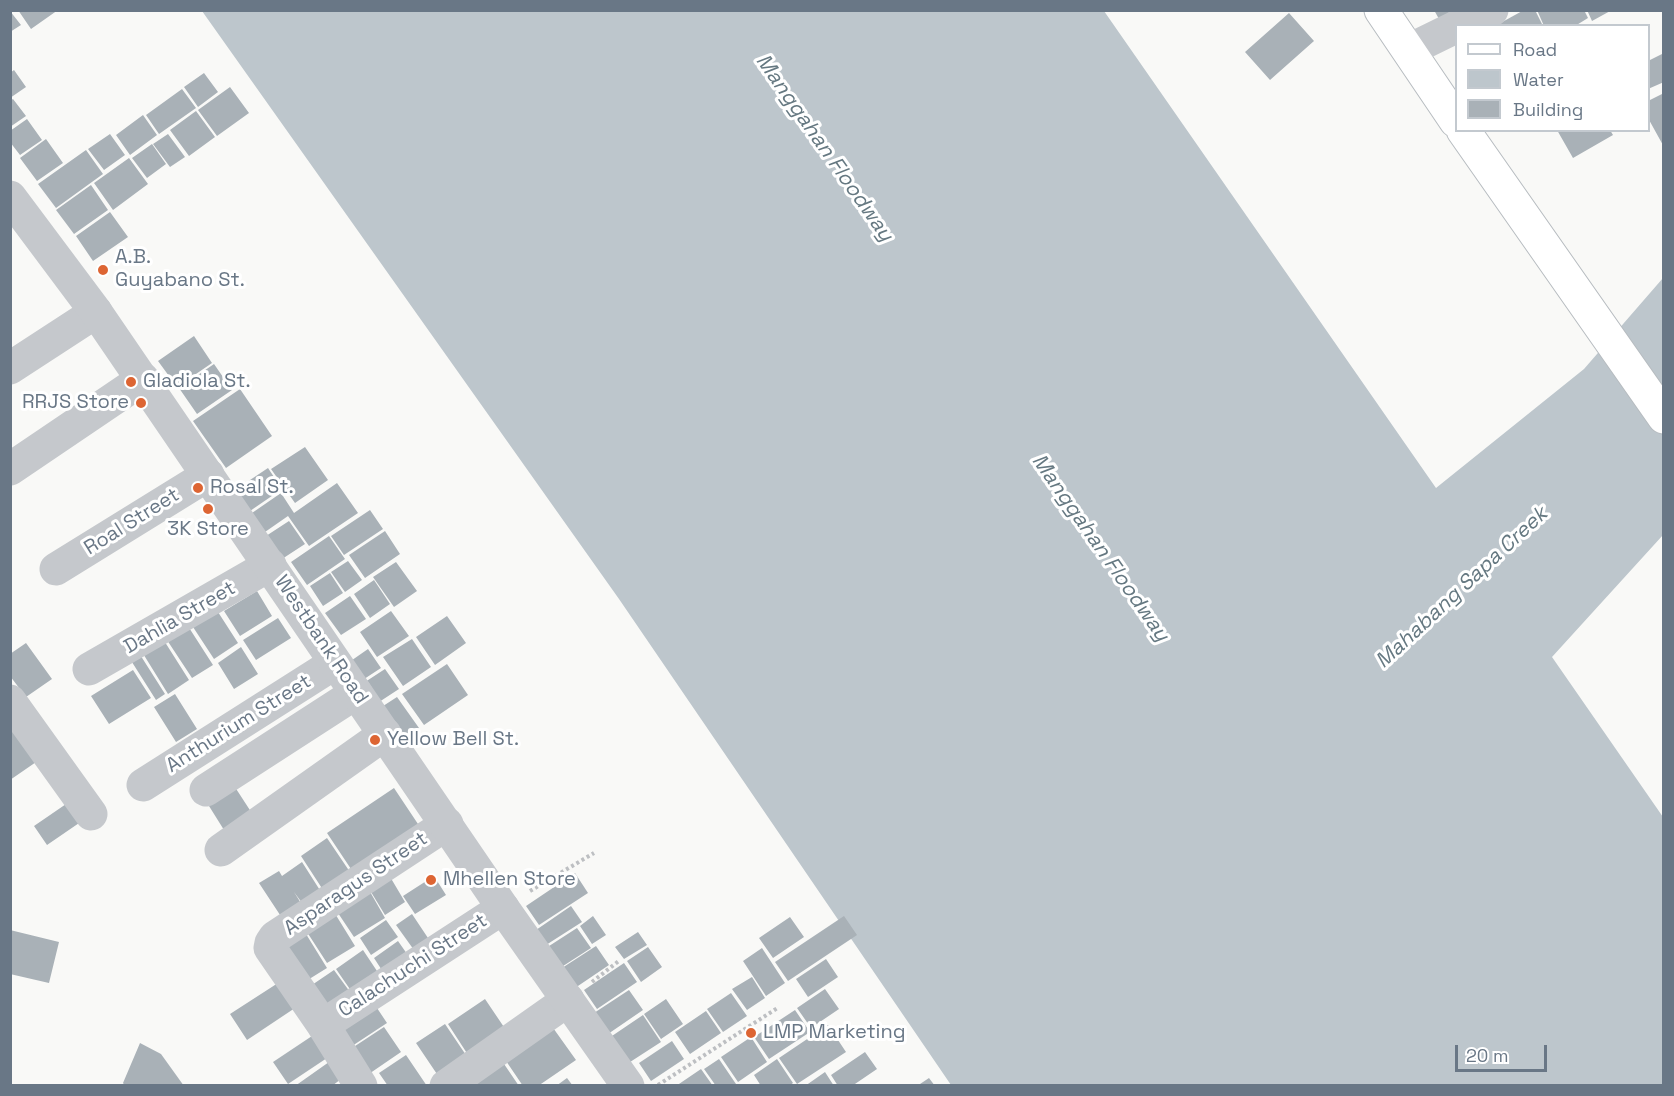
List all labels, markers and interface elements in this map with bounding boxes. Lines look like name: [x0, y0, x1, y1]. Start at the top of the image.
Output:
legend: [1455, 24, 1650, 132]
text: Road: [1513, 38, 1557, 61]
water label: Manggahan Floodway: [750, 50, 898, 246]
text: Water: [1513, 68, 1564, 91]
text: Building: [1513, 98, 1583, 121]
place label: A.B. Guyabano St.: [115, 246, 245, 293]
marker: A.B. Guyabano St.: [96, 263, 110, 277]
place label: Gladiola St.: [143, 370, 251, 394]
marker: Gladiola St.: [124, 375, 138, 389]
place label: RRJS Store: [22, 391, 129, 415]
marker: RRJS Store: [134, 396, 148, 410]
water label: Manggahan Floodway: [1026, 450, 1174, 646]
place label: Rosal St.: [210, 476, 293, 500]
marker: Rosal St.: [191, 481, 205, 495]
street label: Roal Street: [80, 483, 184, 561]
marker: 3K Store: [201, 502, 215, 516]
water label: Mahabang Sapa Creek: [1371, 502, 1553, 674]
place label: 3K Store: [167, 518, 249, 542]
street label: Westbank Road: [269, 571, 373, 709]
street label: Dahlia Street: [120, 576, 240, 660]
street label: Anthurium Street: [162, 670, 316, 778]
place label: Yellow Bell St.: [387, 728, 519, 752]
marker: Yellow Bell St.: [368, 733, 382, 747]
street label: Asparagus Street: [280, 827, 432, 941]
place label: Mhellen Store: [443, 868, 576, 892]
marker: Mhellen Store: [424, 873, 438, 887]
street label: Calachuchi Street: [334, 909, 492, 1023]
place label: LMP Marketing: [763, 1021, 906, 1045]
marker: LMP Marketing: [744, 1026, 758, 1040]
scale bar: [1458, 1033, 1550, 1071]
text: 20 m: [1466, 1044, 1509, 1067]

